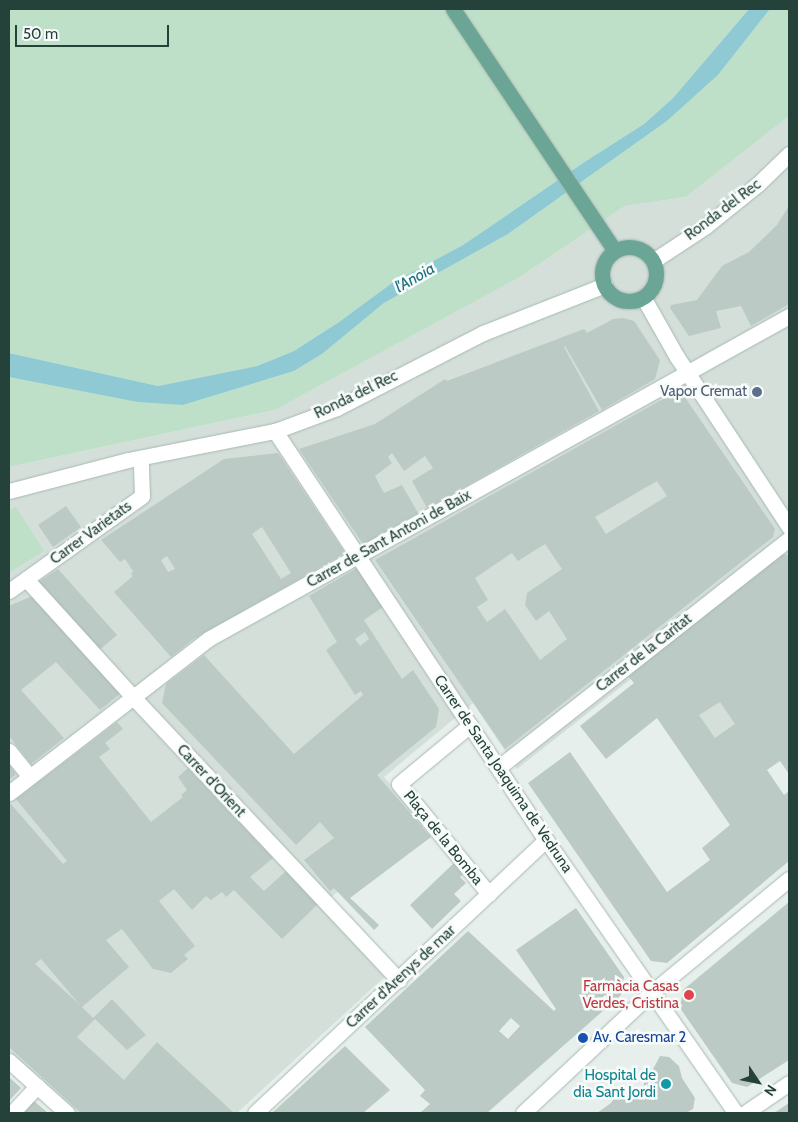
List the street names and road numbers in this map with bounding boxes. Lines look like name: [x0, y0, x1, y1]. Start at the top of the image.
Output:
street label: Ronda del Rec: [681, 176, 765, 244]
street label: Ronda del Rec: [311, 367, 401, 423]
street label: Carrer de Sant Antoni de Baix: [304, 486, 474, 592]
street label: Carrer Varietats: [47, 497, 135, 569]
street label: Carrer de la Caritat: [593, 610, 695, 696]
street label: Carrer de Santa Joaquima de Vedruna: [430, 672, 576, 876]
street label: Carrer d'Orient: [173, 741, 249, 821]
street label: Plaça de la Bomba: [400, 787, 486, 889]
street label: Carrer d'Arenys de mar: [343, 922, 459, 1032]

